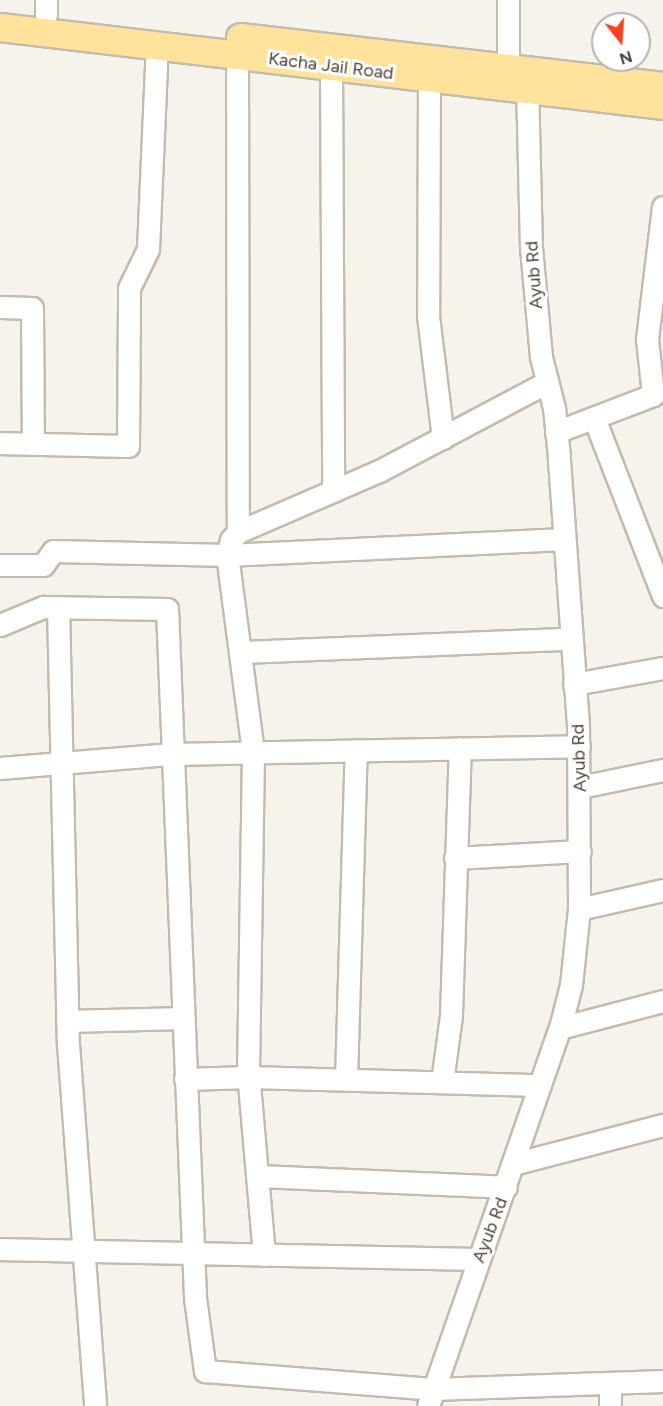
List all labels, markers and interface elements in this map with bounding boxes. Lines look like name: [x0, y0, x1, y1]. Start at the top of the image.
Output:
north arrow: [591, 12, 651, 72]
text: N: [617, 47, 635, 69]
street label: Kacha Jail Road: [267, 48, 395, 84]
street label: Ayub Rd: [521, 240, 547, 310]
street label: Ayub Rd: [567, 723, 591, 793]
street label: Ayub Rd: [468, 1194, 512, 1266]

